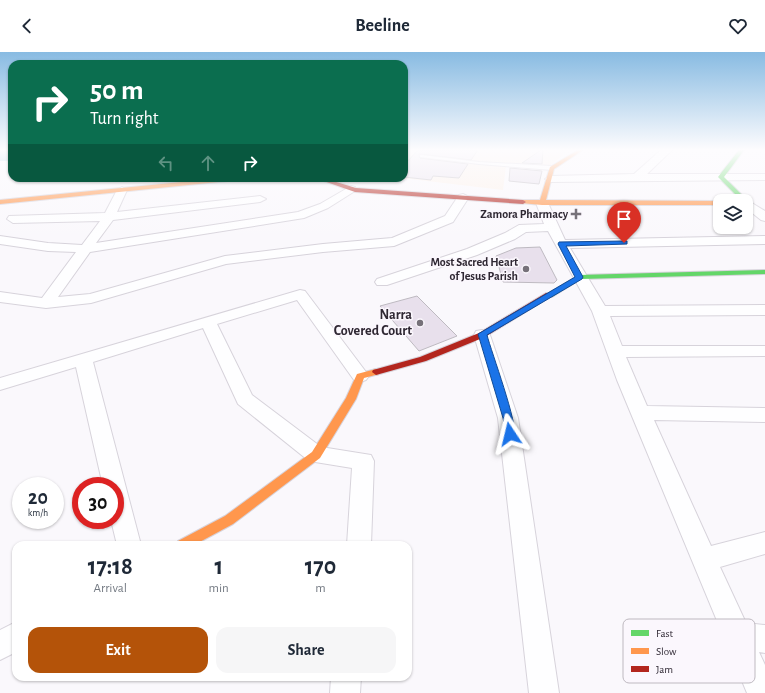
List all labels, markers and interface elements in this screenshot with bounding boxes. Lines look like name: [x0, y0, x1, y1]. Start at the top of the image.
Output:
icon: back: [16, 15, 38, 37]
icon: heart: [727, 15, 749, 37]
text: Beeline: [355, 17, 410, 35]
icon: right: [24, 76, 76, 128]
text: 50 m: [90, 77, 144, 105]
text: Turn right: [90, 110, 159, 128]
icon: left: [155, 152, 177, 174]
icon: ahead: [197, 152, 219, 174]
icon: right: [239, 152, 261, 174]
map controls: [713, 194, 753, 234]
button: layers: [713, 194, 753, 234]
pin: [607, 202, 641, 243]
place label: Zamora Pharmacy: [480, 208, 569, 221]
icon: arrive: [613, 208, 635, 230]
marker: Zamora Pharmacy: [571, 209, 581, 219]
place label: Most Sacred Heart of Jesus Parish: [430, 256, 518, 282]
marker: Most Sacred Heart of Jesus Parish: [521, 264, 531, 274]
place label: Narra Covered Court: [334, 308, 412, 338]
marker: Narra Covered Court: [415, 318, 425, 328]
position arrow: [489, 413, 531, 455]
speed limit sign: 30: [72, 477, 124, 529]
text: 20: [28, 488, 48, 508]
text: km/h: [28, 508, 48, 518]
text: 17:18: [88, 555, 133, 579]
text: 1: [214, 555, 223, 579]
text: 170: [305, 555, 336, 579]
text: Arrival: [94, 582, 127, 595]
text: min: [209, 582, 229, 595]
text: m: [315, 582, 326, 595]
legend: [623, 619, 755, 683]
button: Exit: [28, 627, 208, 673]
button: Share: [216, 627, 396, 673]
text: Fast: [656, 628, 674, 639]
text: Slow: [656, 646, 677, 657]
text: Jam: [656, 664, 673, 675]

